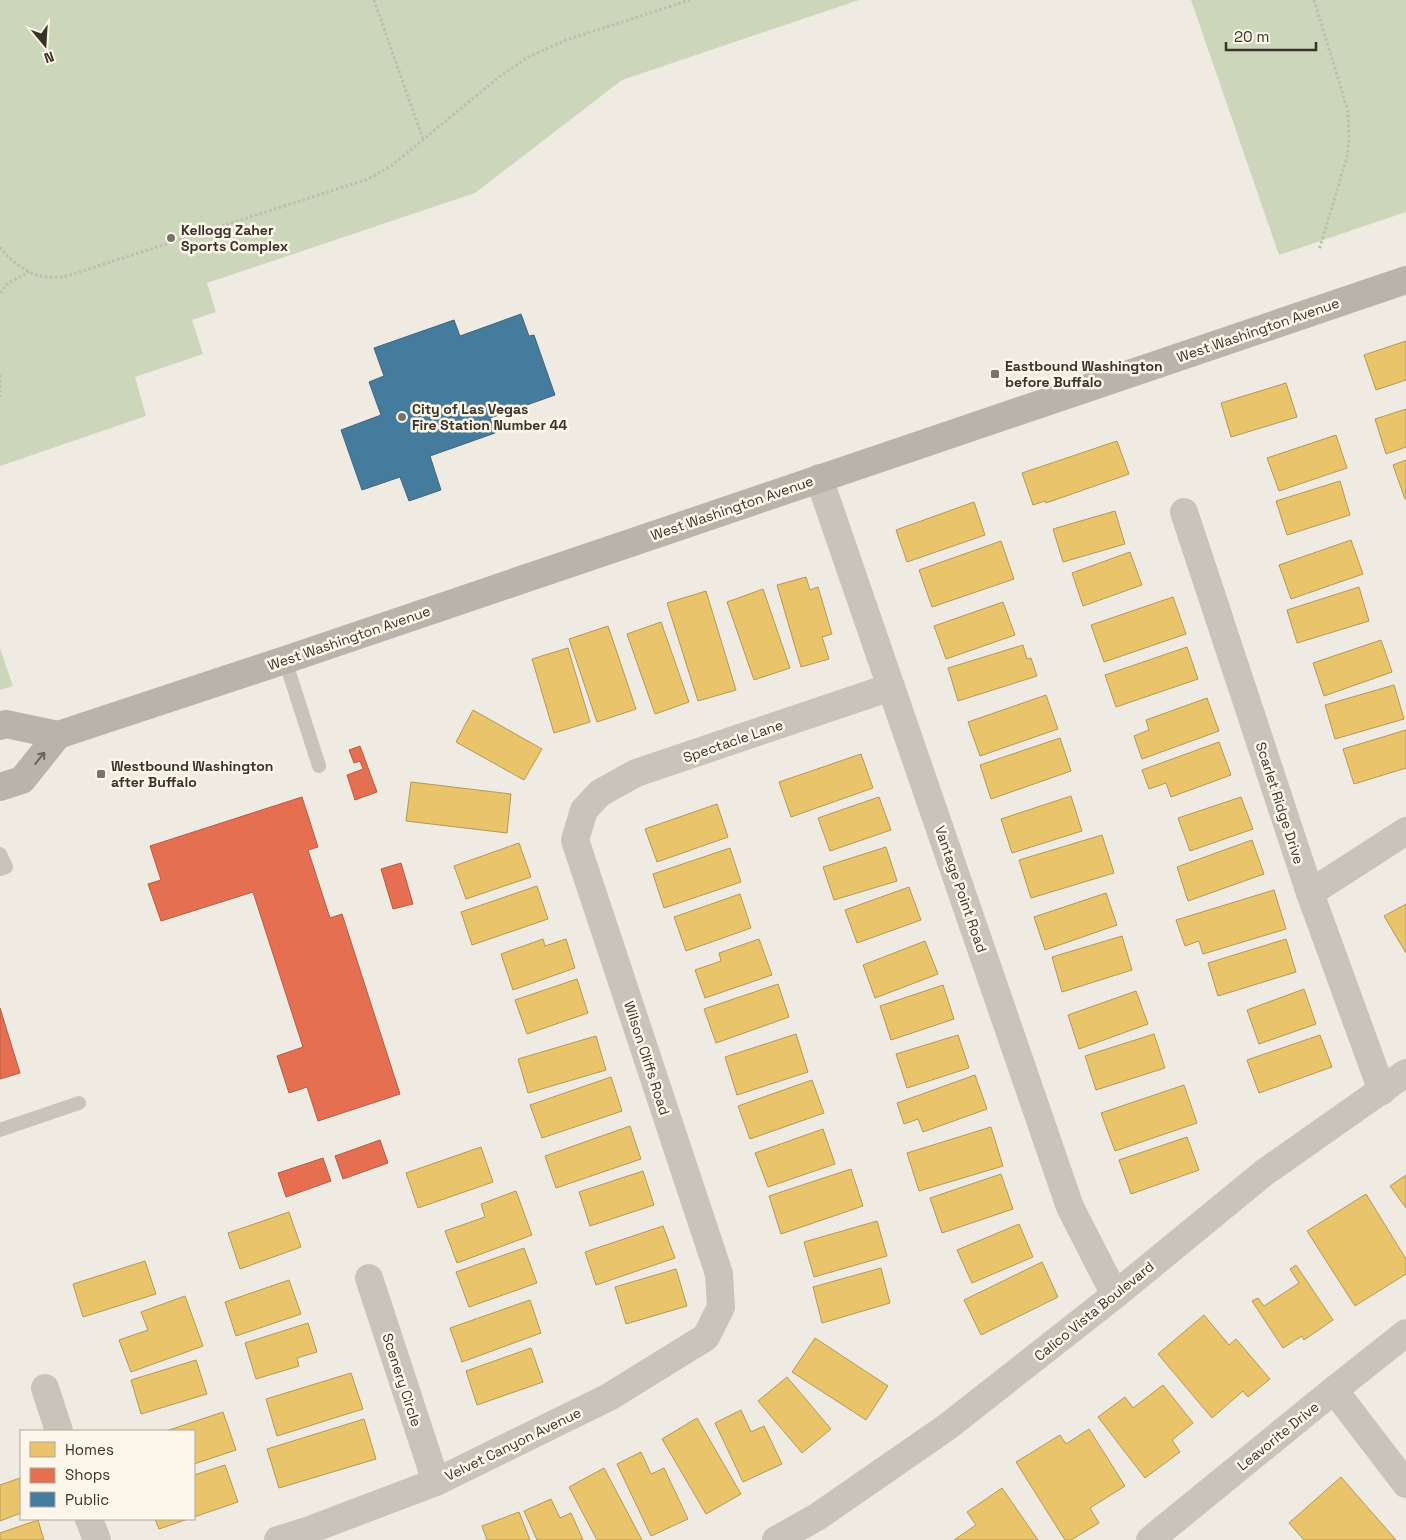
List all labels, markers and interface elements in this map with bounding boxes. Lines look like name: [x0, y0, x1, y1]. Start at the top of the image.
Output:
north arrow: [20, 20, 70, 70]
scale bar: [1226, 20, 1316, 52]
text: 20 m: [1234, 27, 1269, 46]
text: N: [42, 47, 56, 67]
place label: Kellogg Zaher Sports Complex: [181, 221, 288, 255]
marker: Kellogg Zaher Sports Complex: [165, 232, 177, 244]
street label: West Washington Avenue: [1174, 294, 1342, 366]
place label: Eastbound Washington before Buffalo: [1005, 357, 1163, 391]
marker: Eastbound Washington before Buffalo: [989, 368, 1001, 380]
place label: City of Las Vegas Fire Station Number 44: [412, 400, 567, 434]
marker: City of Las Vegas Fire Station Number 44: [396, 411, 408, 423]
street label: West Washington Avenue: [648, 472, 816, 544]
street label: West Washington Avenue: [265, 602, 433, 674]
street label: Spectacle Lane: [681, 715, 785, 767]
street label: Scarlet Ridge Drive: [1252, 740, 1308, 866]
one-way arrow: [34, 751, 45, 764]
place label: Westbound Washington after Buffalo: [111, 757, 273, 791]
marker: Westbound Washington after Buffalo: [95, 768, 107, 780]
street label: Vantage Point Road: [931, 823, 991, 955]
street label: Wilson Cliffs Road: [620, 999, 674, 1117]
street label: Calico Vista Boulevard: [1030, 1257, 1158, 1365]
street label: Scenery Circle: [378, 1331, 426, 1429]
street label: Leavorite Drive: [1234, 1398, 1322, 1474]
street label: Velvet Canyon Avenue: [442, 1403, 584, 1485]
legend: [20, 1430, 195, 1520]
text: Homes: [65, 1440, 114, 1459]
text: Shops: [65, 1465, 110, 1484]
text: Public: [65, 1490, 109, 1509]

